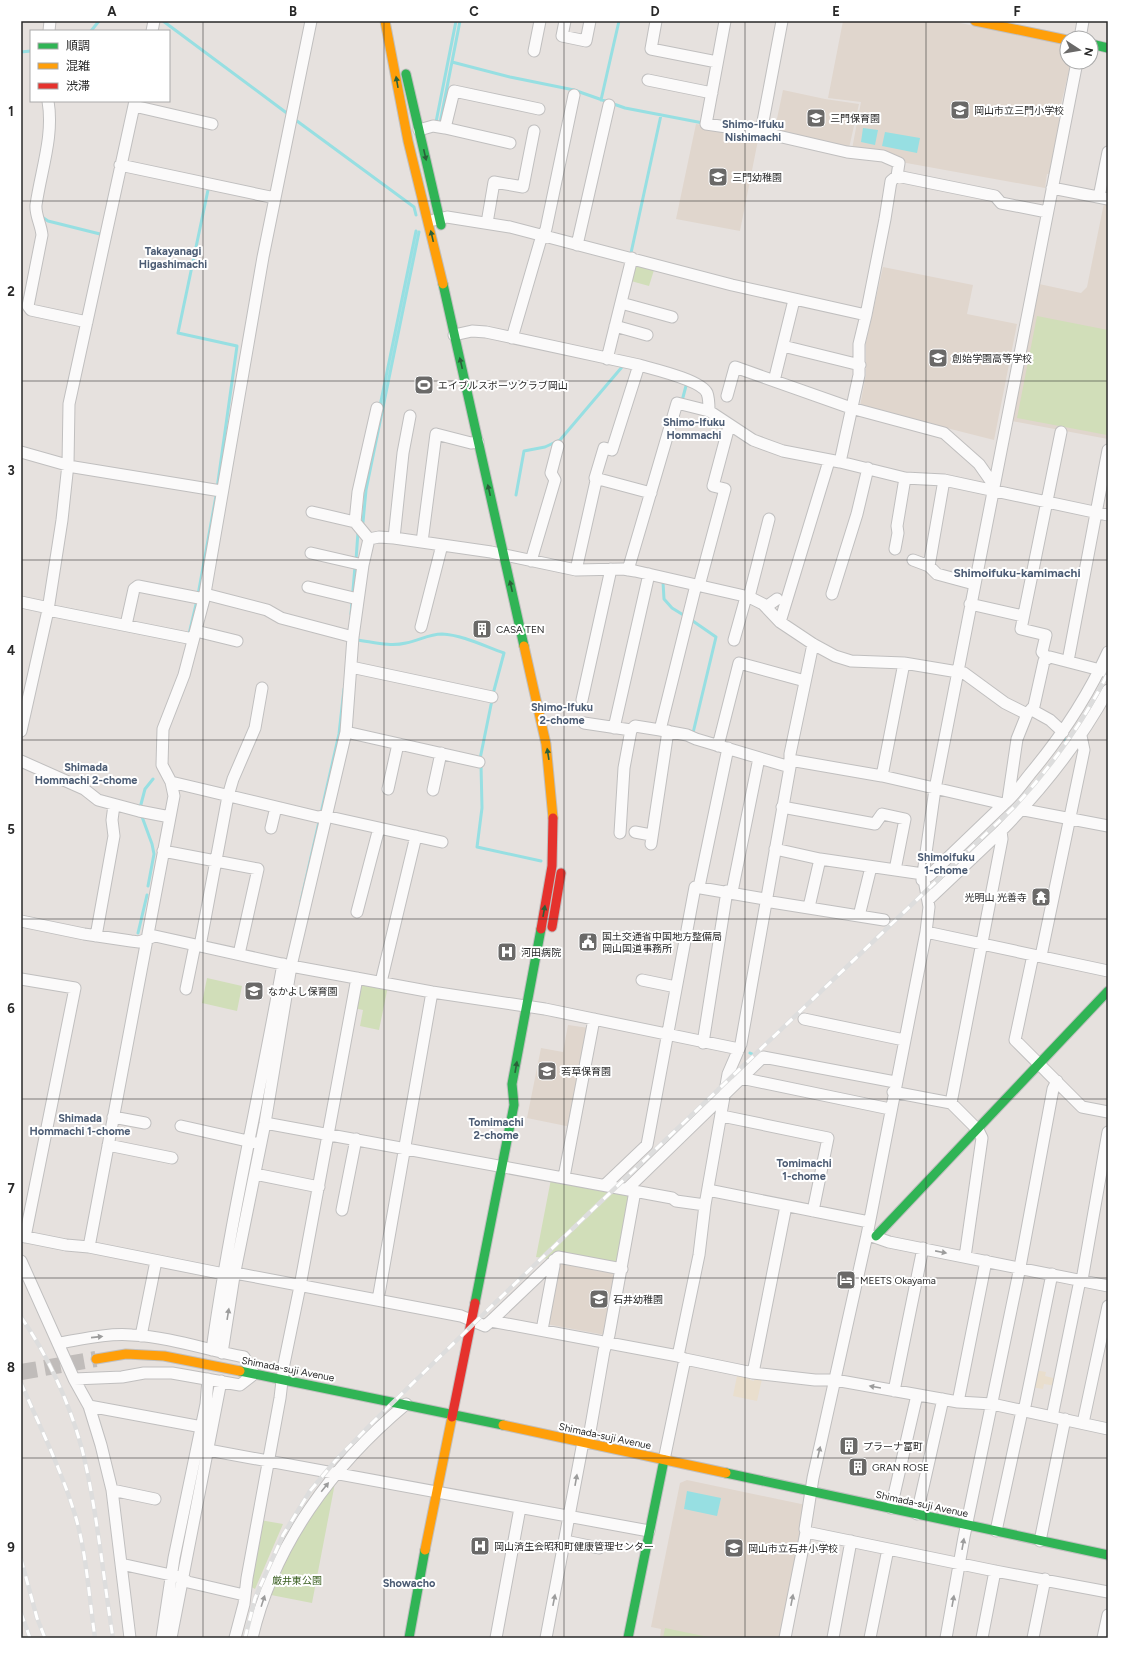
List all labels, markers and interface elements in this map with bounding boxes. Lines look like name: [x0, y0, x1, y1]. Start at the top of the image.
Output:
text: A: [107, 4, 117, 19]
text: B: [289, 4, 297, 19]
text: C: [469, 4, 479, 19]
text: D: [650, 4, 660, 19]
text: E: [832, 4, 840, 19]
text: F: [1013, 4, 1021, 19]
legend: [30, 30, 170, 102]
north arrow: [1059, 30, 1099, 70]
text: 順調: [66, 39, 90, 53]
text: N: [1081, 46, 1096, 57]
text: 混雑: [66, 59, 90, 73]
one-way arrow: [394, 76, 400, 88]
text: 渋滞: [66, 79, 90, 93]
school or university icon: 岡山市立三門小学校: [949, 99, 971, 121]
text: 1: [8, 104, 14, 119]
place label: 岡山市立三門小学校: [974, 104, 1064, 117]
school or university icon: 三門保育園: [805, 107, 827, 129]
place label: 三門保育園: [830, 112, 880, 125]
district label: Shimo-Ifuku Nishimachi: [722, 118, 784, 144]
one-way arrow: [422, 149, 428, 161]
school or university icon: 三門幼稚園: [707, 166, 729, 188]
place label: 三門幼稚園: [732, 171, 782, 184]
one-way arrow: [429, 230, 435, 242]
district label: Takayanagi Higashimachi: [139, 245, 207, 271]
text: 2: [7, 284, 15, 299]
school or university icon: 創始学園高等学校: [927, 347, 949, 369]
place label: 創始学園高等学校: [952, 352, 1032, 365]
one-way arrow: [457, 357, 463, 369]
sports icon: エイブルスポーツクラブ岡山: [413, 374, 435, 396]
place label: エイブルスポーツクラブ岡山: [438, 379, 568, 392]
district label: Shimo-Ifuku Hommachi: [663, 416, 725, 442]
text: 3: [7, 463, 15, 478]
one-way arrow: [486, 484, 492, 496]
district label: Shimoifuku-kamimachi: [953, 566, 1081, 580]
one-way arrow: [507, 580, 513, 593]
building icon: CASA TEN: [471, 618, 493, 640]
place label: CASA TEN: [496, 623, 545, 636]
text: 4: [7, 643, 15, 658]
district label: Shimo-Ifuku 2-chome: [531, 701, 593, 727]
one-way arrow: [545, 748, 551, 760]
district label: Shimada Hommachi 2-chome: [35, 761, 137, 787]
text: 5: [7, 822, 15, 837]
district label: Shimoifuku 1-chome: [917, 851, 975, 877]
temple icon: 光明山 光善寺: [1030, 886, 1052, 908]
place label: 光明山 光善寺: [965, 891, 1027, 904]
one-way arrow: [541, 905, 547, 917]
place label: 国土交通省中国地方整備局 岡山国道事務所: [602, 930, 722, 955]
public building icon: 国土交通省中国地方整備局 岡山国道事務所: [577, 931, 599, 953]
hospital icon: 河田病院: [496, 941, 518, 963]
place label: 河田病院: [521, 946, 561, 959]
school or university icon: なかよし保育園: [243, 980, 265, 1002]
place label: なかよし保育園: [268, 985, 338, 998]
text: 6: [7, 1001, 15, 1016]
school or university icon: 若草保育園: [536, 1060, 558, 1082]
one-way arrow: [513, 1061, 519, 1073]
place label: 若草保育園: [561, 1065, 611, 1078]
district label: Shimada Hommachi 1-chome: [30, 1112, 130, 1138]
district label: Tomimachi 2-chome: [468, 1116, 524, 1142]
district label: Tomimachi 1-chome: [776, 1157, 832, 1183]
text: 7: [7, 1181, 15, 1196]
one-way arrow: [935, 1249, 947, 1255]
hotel icon: MEETS Okayama: [835, 1269, 857, 1291]
place label: MEETS Okayama: [860, 1274, 936, 1287]
school or university icon: 石井幼稚園: [588, 1288, 610, 1310]
place label: 石井幼稚園: [613, 1293, 663, 1306]
one-way arrow: [225, 1308, 231, 1320]
one-way arrow: [91, 1333, 104, 1340]
street label: Shimada-suji Avenue: [240, 1354, 336, 1384]
text: 8: [7, 1360, 15, 1375]
one-way arrow: [869, 1384, 881, 1390]
street label: Shimada-suji Avenue: [558, 1420, 653, 1452]
building icon: プラーナ富町: [838, 1435, 860, 1457]
place label: プラーナ富町: [863, 1440, 923, 1453]
one-way arrow: [816, 1446, 822, 1459]
building icon: GRAN ROSE: [847, 1456, 869, 1478]
place label: GRAN ROSE: [872, 1461, 929, 1474]
one-way arrow: [573, 1474, 579, 1486]
one-way arrow: [321, 1482, 330, 1492]
street label: Shimada-suji Avenue: [875, 1488, 970, 1520]
hospital icon: 岡山済生会昭和町健康管理センター: [469, 1535, 491, 1557]
school or university icon: 岡山市立石井小学校: [723, 1537, 745, 1559]
one-way arrow: [960, 1538, 966, 1551]
text: 9: [7, 1540, 15, 1555]
place label: 岡山済生会昭和町健康管理センター: [494, 1540, 654, 1553]
place label: 岡山市立石井小学校: [748, 1542, 838, 1555]
park label: 厳井東公園: [272, 1574, 322, 1587]
district label: Showacho: [383, 1577, 436, 1590]
one-way arrow: [261, 1594, 267, 1606]
one-way arrow: [551, 1594, 557, 1606]
one-way arrow: [790, 1594, 796, 1606]
one-way arrow: [950, 1595, 956, 1607]

